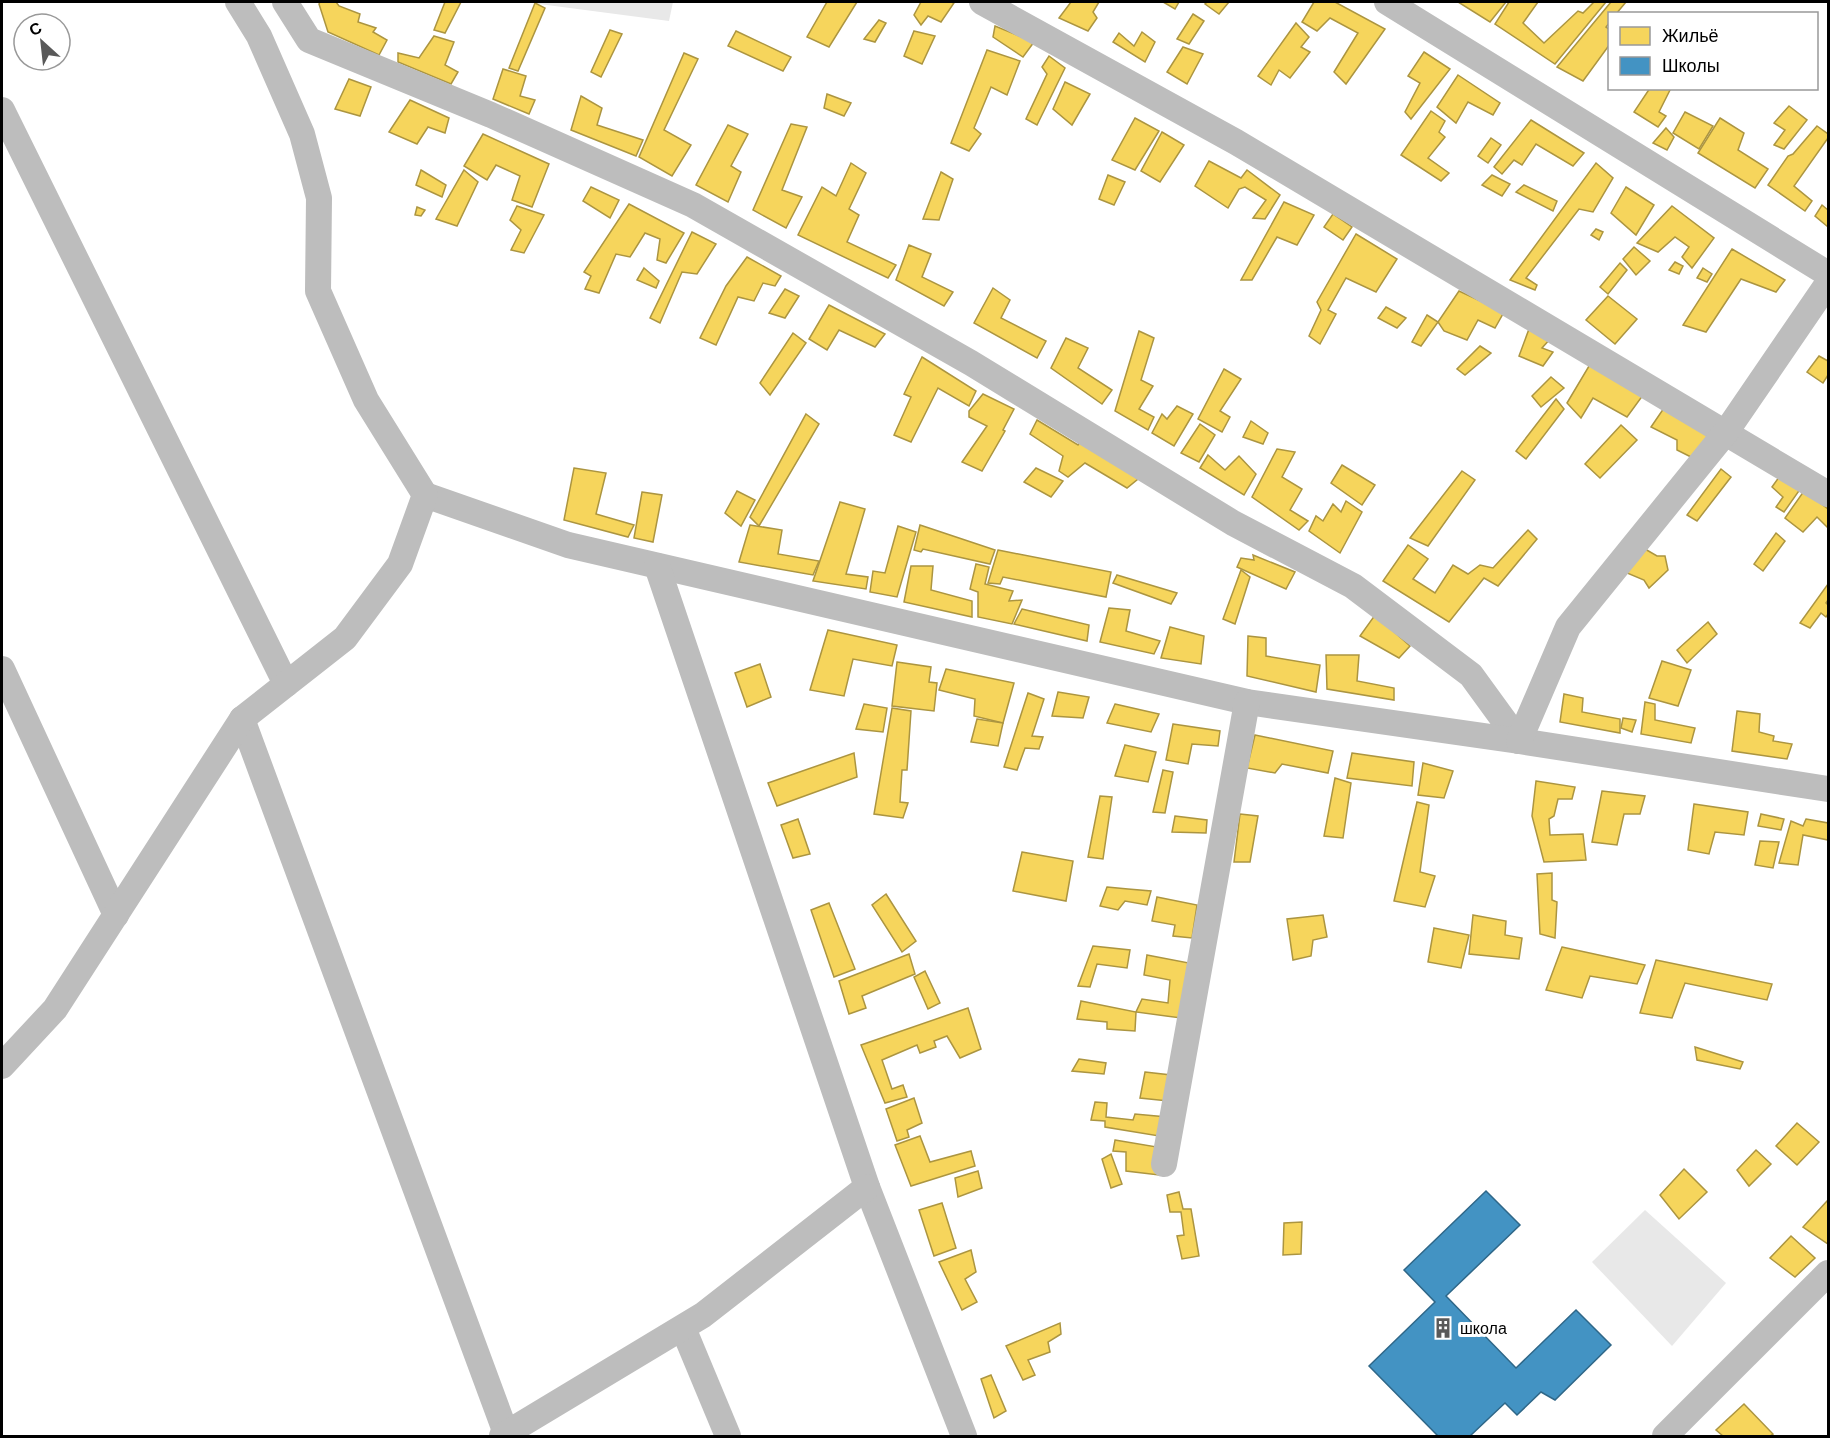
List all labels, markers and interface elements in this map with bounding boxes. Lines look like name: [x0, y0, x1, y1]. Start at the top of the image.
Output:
north arrow: [12, 12, 72, 72]
legend: [1608, 12, 1818, 90]
text: С: [26, 18, 45, 40]
text: Жильё: [1662, 25, 1719, 46]
text: Школы: [1662, 55, 1720, 76]
building icon: школа: [1431, 1316, 1455, 1340]
place label: школа: [1460, 1319, 1507, 1338]

